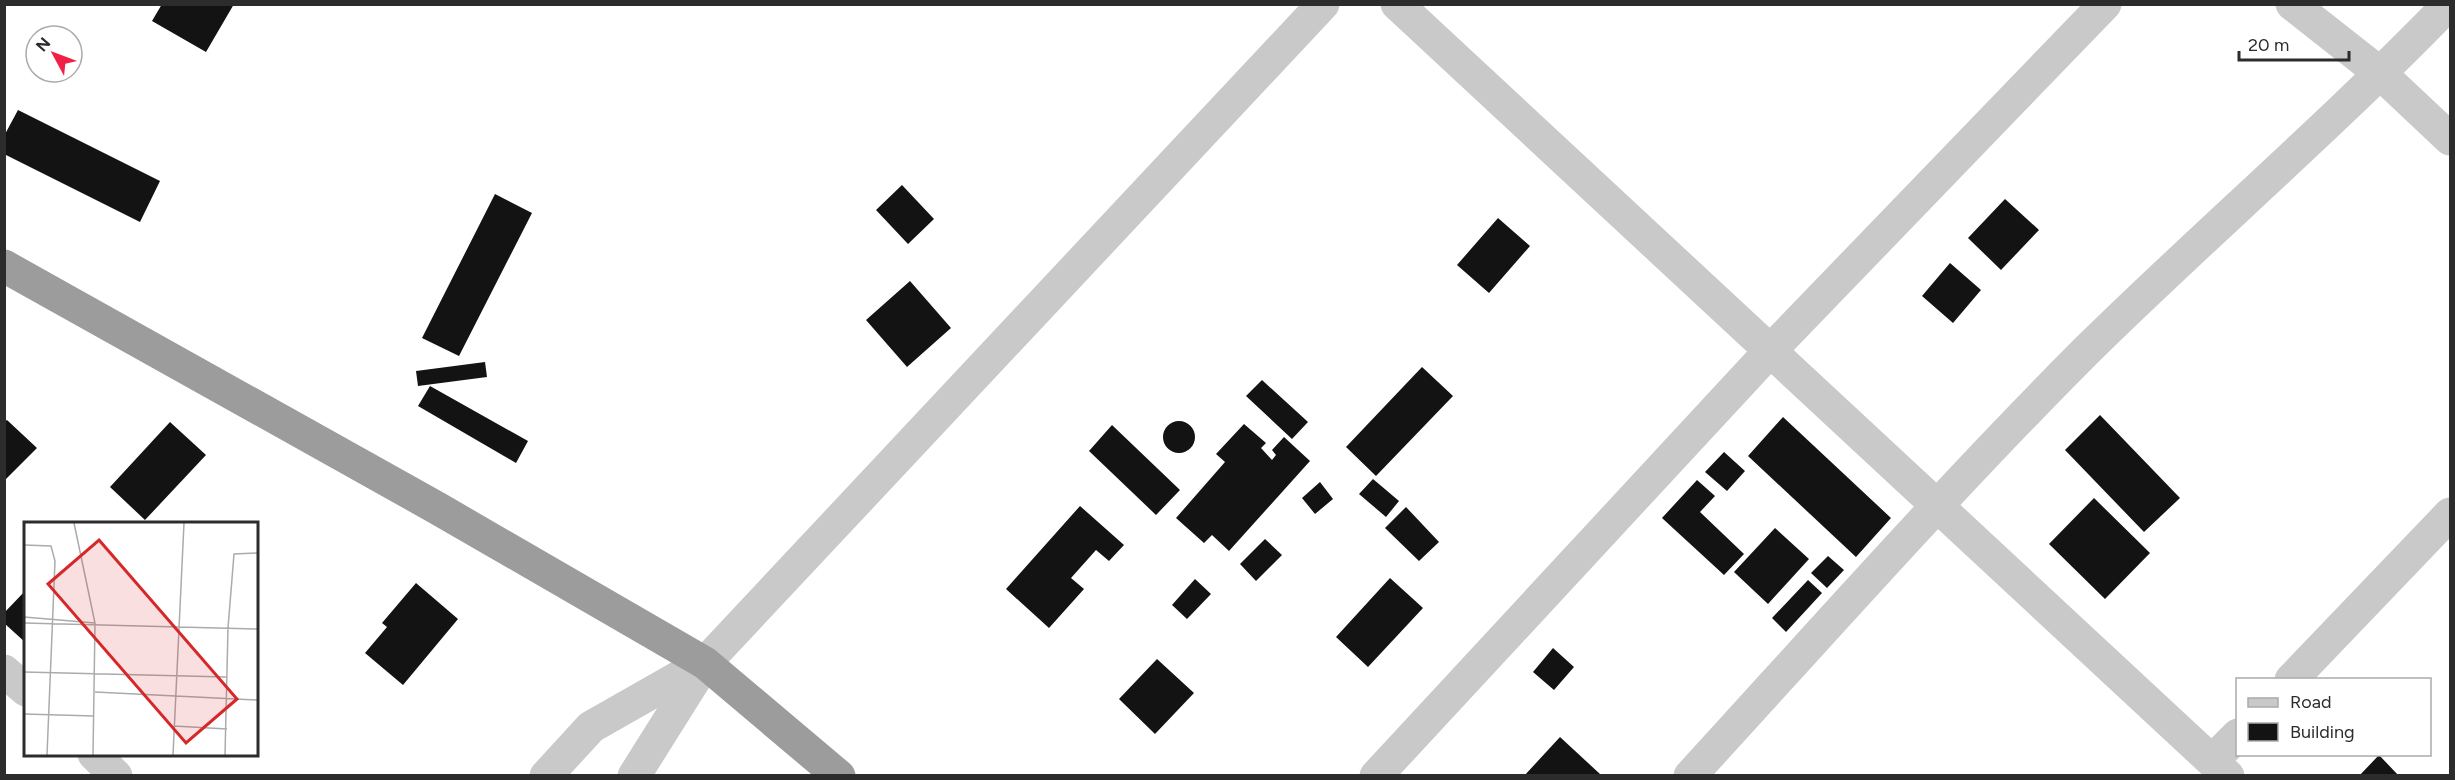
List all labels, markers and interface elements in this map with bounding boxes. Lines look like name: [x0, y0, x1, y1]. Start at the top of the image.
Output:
north arrow: [24, 24, 84, 84]
scale bar: [2239, 24, 2348, 62]
text: N: [32, 34, 54, 55]
text: 20 m: [2248, 34, 2289, 56]
inset map: [24, 522, 258, 756]
legend: [2236, 678, 2431, 756]
text: Road: [2290, 691, 2331, 713]
text: Building: [2290, 721, 2355, 743]

